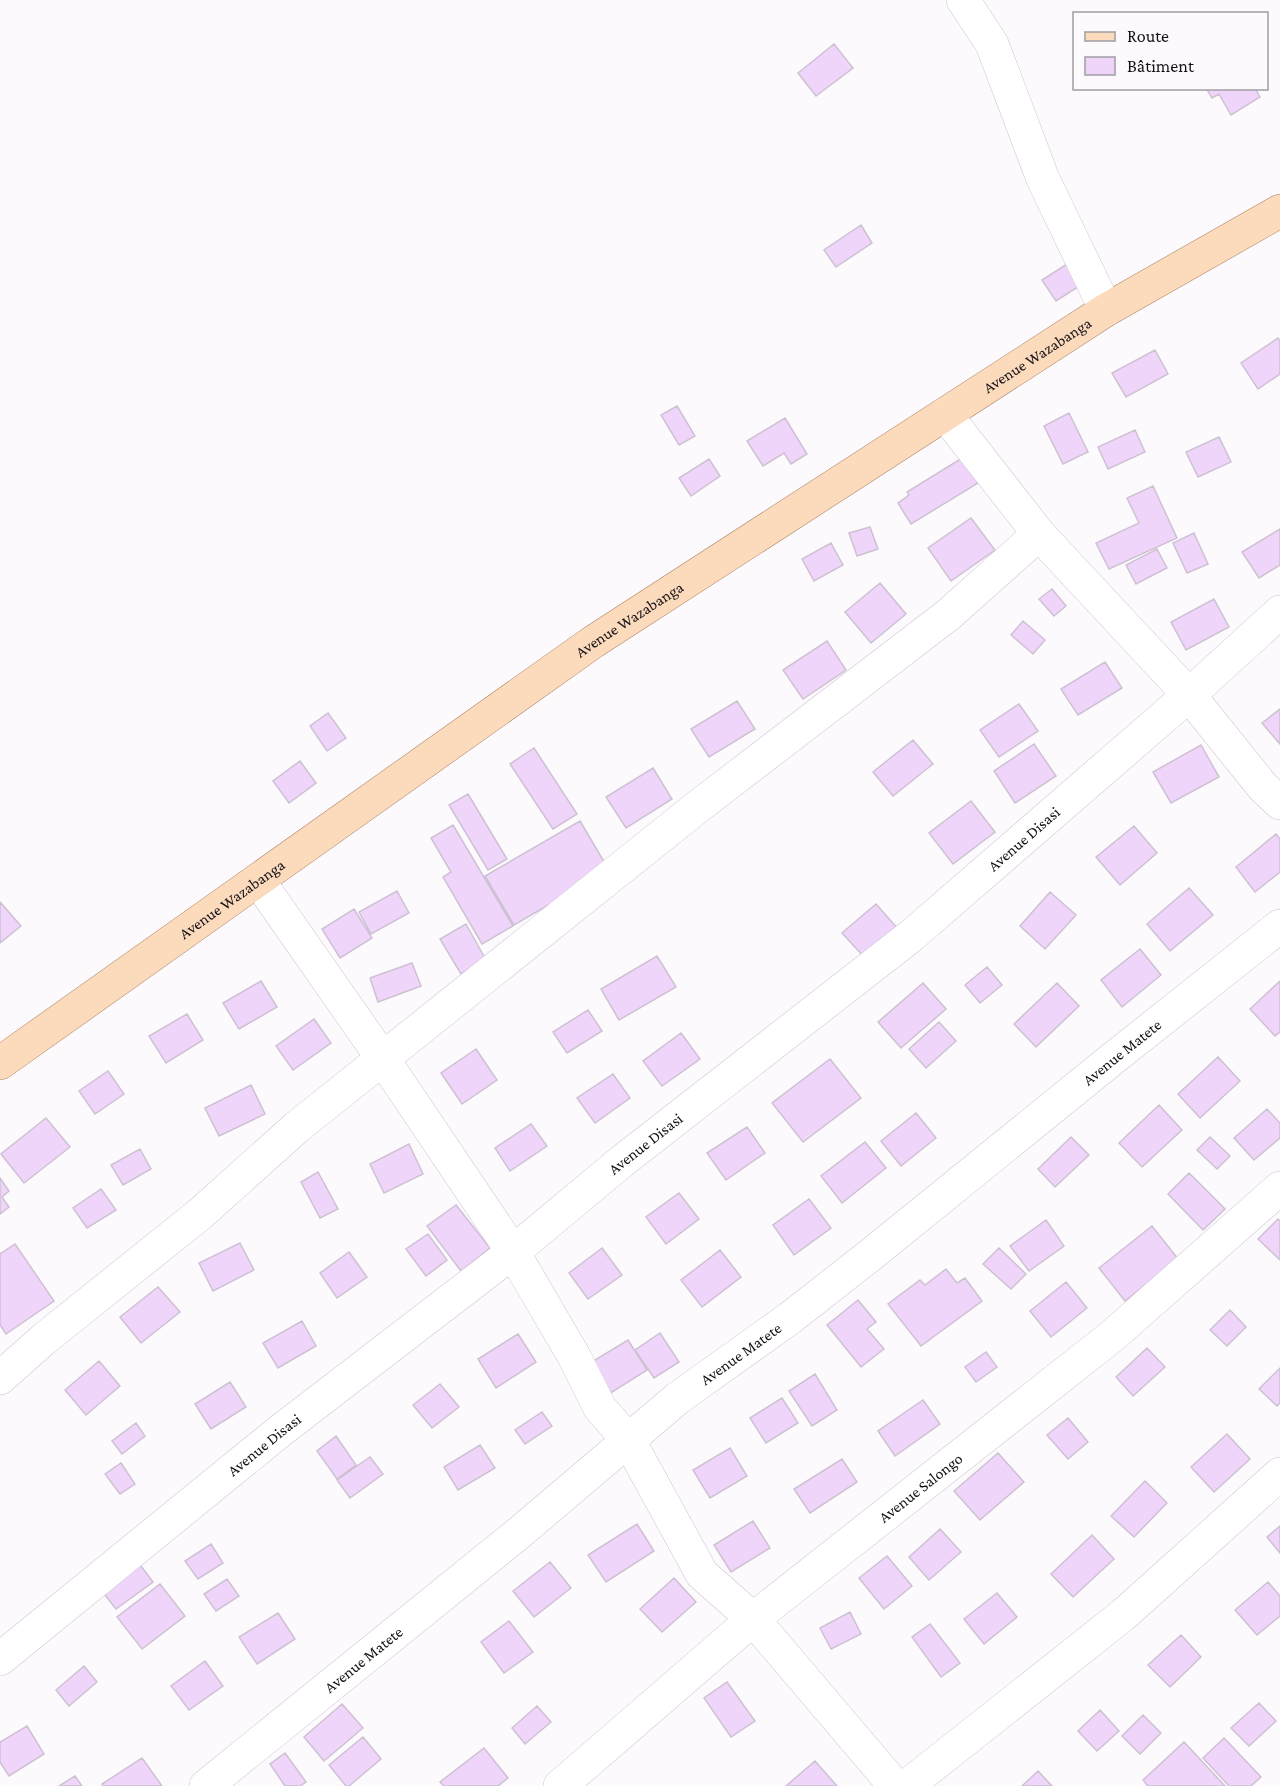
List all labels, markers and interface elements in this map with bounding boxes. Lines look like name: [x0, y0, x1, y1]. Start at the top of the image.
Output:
legend: [1073, 12, 1268, 90]
text: Route: [1127, 26, 1169, 46]
text: Bâtiment: [1127, 56, 1195, 76]
street label: Avenue Wazabanga: [980, 314, 1095, 396]
street label: Avenue Wazabanga: [572, 578, 687, 661]
street label: Avenue Disasi: [985, 803, 1063, 874]
street label: Avenue Wazabanga: [176, 856, 288, 942]
street label: Avenue Matete: [1079, 1016, 1164, 1089]
street label: Avenue Disasi: [605, 1110, 686, 1178]
street label: Avenue Matete: [697, 1319, 785, 1388]
street label: Avenue Disasi: [224, 1410, 304, 1479]
street label: Avenue Salongo: [875, 1450, 966, 1526]
street label: Avenue Matete: [321, 1623, 406, 1696]

